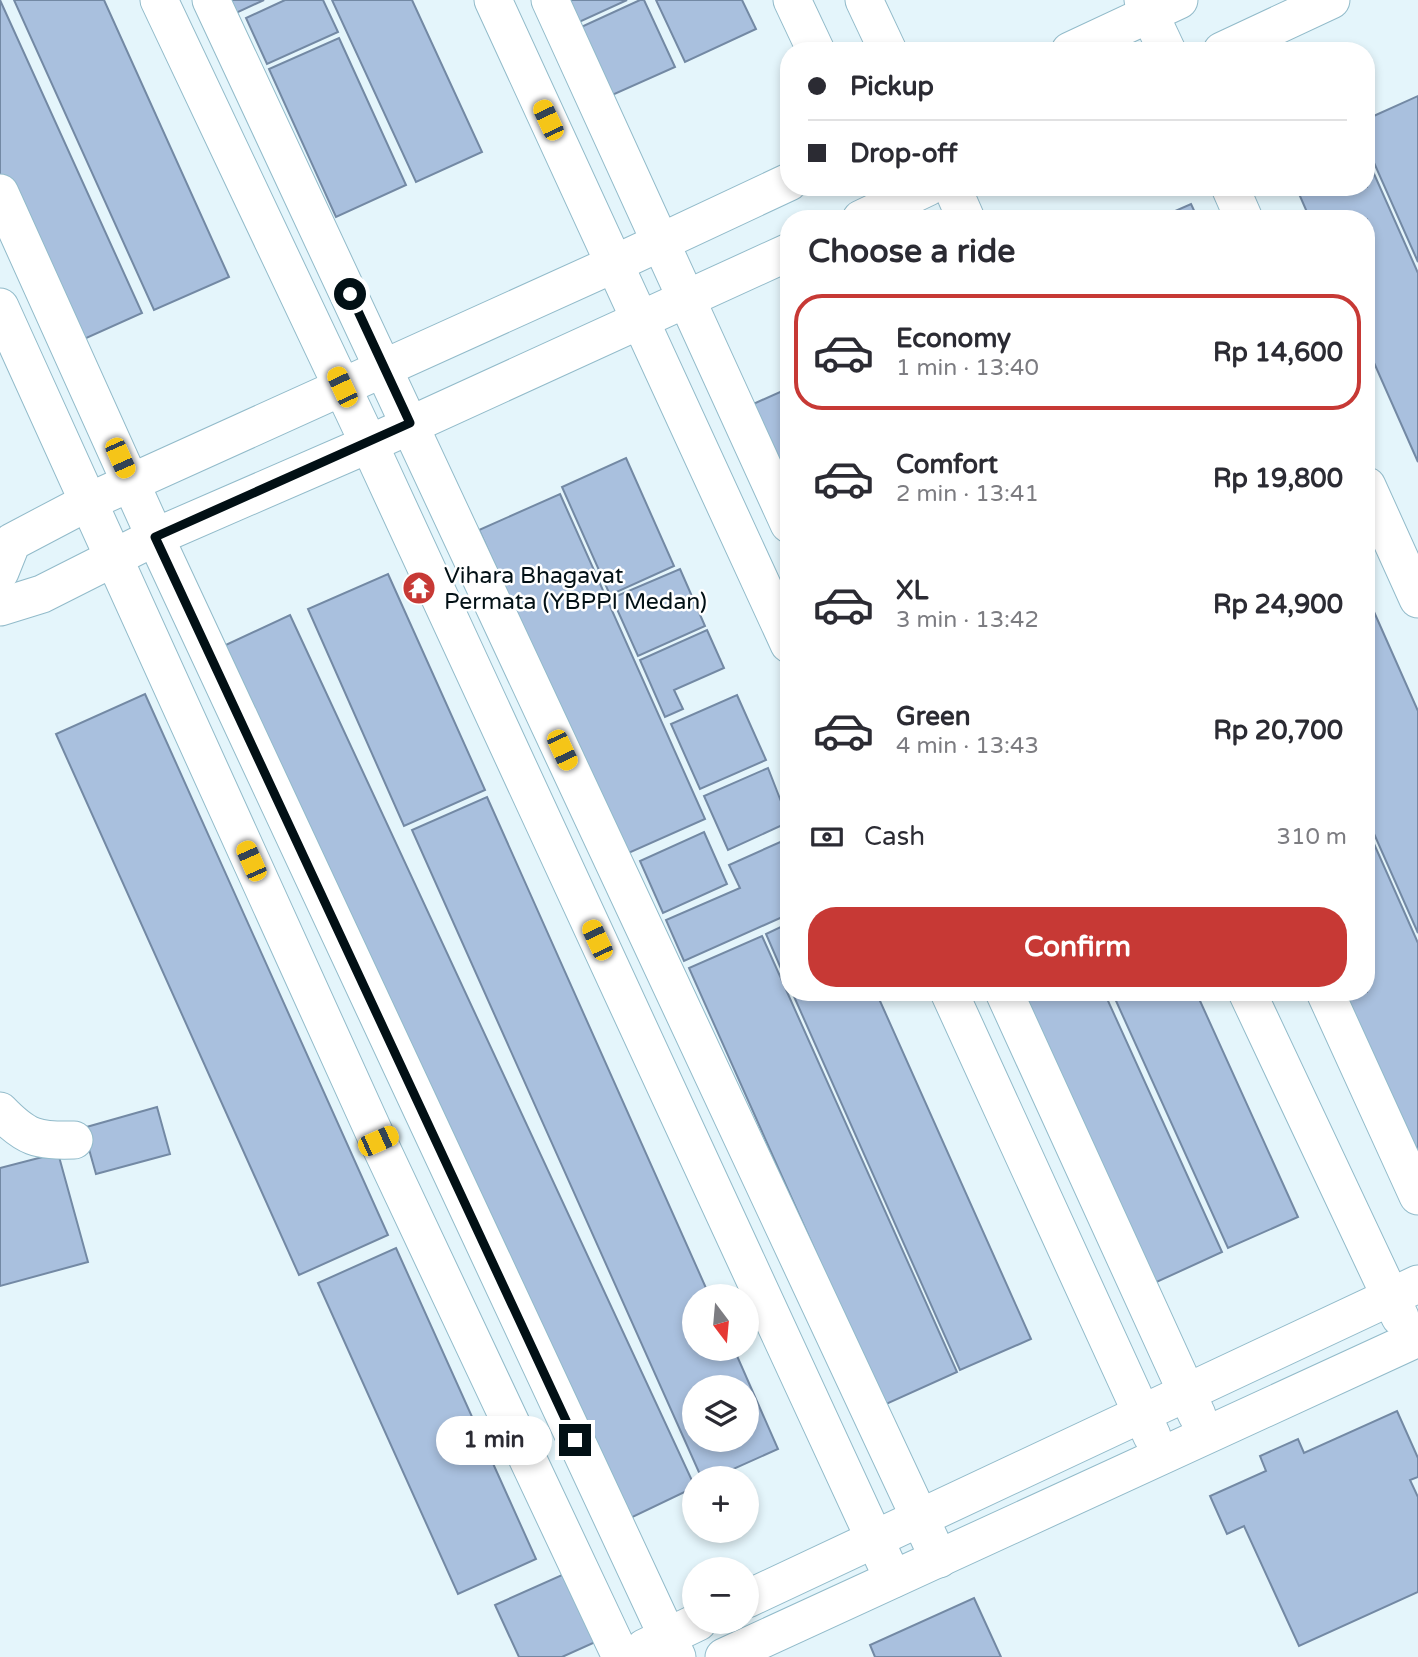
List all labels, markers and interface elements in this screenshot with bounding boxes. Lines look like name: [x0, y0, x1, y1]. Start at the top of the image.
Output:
text: Pickup: [850, 71, 934, 102]
car: [530, 97, 567, 143]
text: Drop-off: [850, 138, 957, 169]
text: Choose a ride: [808, 233, 1015, 271]
route start: [334, 278, 366, 310]
icon: car: [812, 321, 875, 384]
text: Economy: [896, 323, 1011, 354]
text: Rp 14,600: [1213, 337, 1343, 368]
text: 1 min · 13:40: [896, 354, 1039, 382]
car: [324, 364, 361, 410]
car: [102, 435, 139, 481]
icon: car: [812, 447, 875, 510]
text: Comfort: [896, 449, 998, 480]
text: Rp 19,800: [1213, 463, 1343, 494]
text: 2 min · 13:41: [896, 480, 1039, 508]
place label: Vihara Bhagavat Permata (YBPPI Medan): [444, 562, 707, 616]
temple icon: Vihara Bhagavat Permata (YBPPI Medan): [400, 569, 438, 607]
icon: car: [812, 573, 875, 636]
text: XL: [896, 575, 928, 606]
text: Rp 24,900: [1213, 589, 1343, 620]
text: 3 min · 13:42: [896, 606, 1039, 634]
icon: car: [812, 699, 875, 762]
text: Green: [896, 701, 971, 732]
text: Rp 20,700: [1213, 715, 1343, 746]
car: [544, 727, 581, 773]
text: 4 min · 13:43: [896, 732, 1039, 760]
icon: cash: [808, 818, 846, 856]
text: Cash: [864, 821, 925, 852]
text: 310 m: [1277, 823, 1347, 851]
car: [233, 838, 270, 884]
button: Confirm: [808, 907, 1347, 987]
car: [579, 917, 616, 963]
car: [355, 1123, 402, 1159]
north arrow: [682, 1284, 760, 1362]
map controls: [682, 1284, 759, 1634]
button: layers: [682, 1375, 759, 1452]
callout: 1 min: [435, 1416, 550, 1464]
route end: [559, 1424, 591, 1456]
text: 1 min: [463, 1426, 525, 1454]
button: +: [682, 1466, 759, 1543]
button: −: [682, 1557, 759, 1634]

